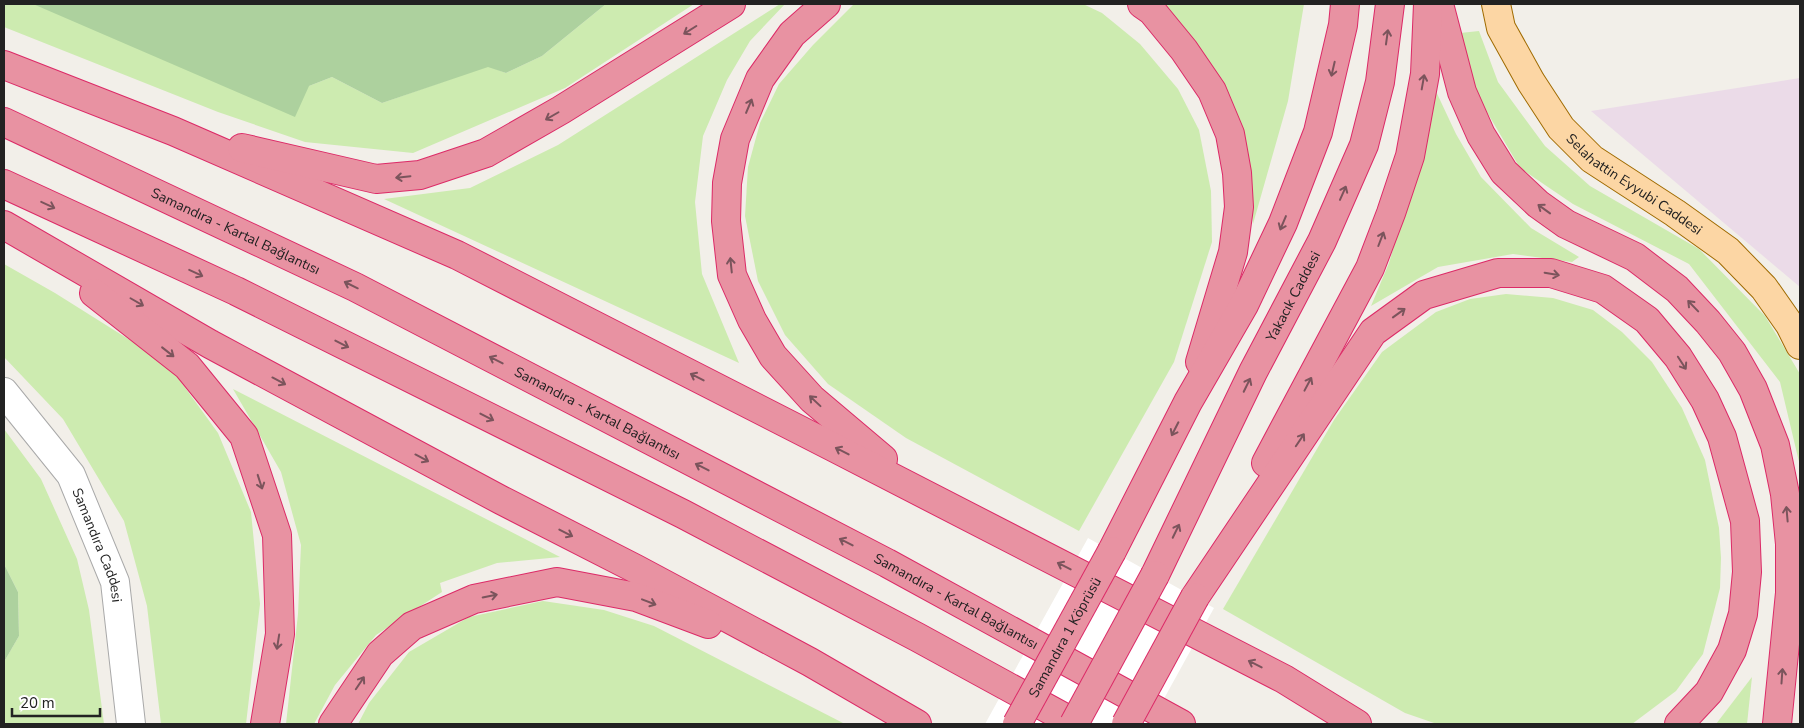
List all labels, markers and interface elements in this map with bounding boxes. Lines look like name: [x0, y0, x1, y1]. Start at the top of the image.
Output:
one-way arrow: [683, 25, 697, 35]
one-way arrow: [1382, 30, 1392, 46]
one-way arrow: [1328, 60, 1337, 76]
one-way arrow: [1419, 75, 1428, 91]
one-way arrow: [744, 99, 754, 114]
one-way arrow: [545, 111, 559, 121]
street label: Selahattin Eyyubi Caddesi: [1562, 129, 1706, 240]
one-way arrow: [395, 172, 411, 182]
street label: Samandıra - Kartal Bağlantısı: [148, 183, 323, 279]
one-way arrow: [1339, 186, 1349, 201]
one-way arrow: [40, 200, 55, 210]
one-way arrow: [1538, 203, 1551, 214]
one-way arrow: [1278, 215, 1287, 230]
one-way arrow: [1377, 232, 1386, 247]
street label: Yakacık Caddesi: [1261, 248, 1325, 346]
one-way arrow: [726, 257, 736, 273]
one-way arrow: [188, 268, 203, 278]
one-way arrow: [1544, 270, 1560, 280]
one-way arrow: [344, 280, 359, 290]
one-way arrow: [129, 297, 143, 307]
one-way arrow: [1687, 300, 1699, 313]
one-way arrow: [1392, 308, 1406, 318]
one-way arrow: [334, 339, 349, 349]
one-way arrow: [161, 346, 174, 357]
one-way arrow: [488, 355, 503, 365]
one-way arrow: [1677, 356, 1687, 370]
street label: Samandıra - Kartal Bağlantısı: [511, 362, 684, 464]
one-way arrow: [689, 372, 704, 382]
one-way arrow: [271, 376, 286, 386]
one-way arrow: [1304, 377, 1313, 392]
one-way arrow: [1243, 378, 1252, 393]
one-way arrow: [808, 395, 821, 407]
one-way arrow: [479, 413, 494, 422]
one-way arrow: [1170, 421, 1180, 436]
one-way arrow: [1295, 434, 1305, 448]
one-way arrow: [834, 446, 849, 456]
one-way arrow: [414, 453, 429, 463]
one-way arrow: [695, 462, 710, 471]
one-way arrow: [255, 474, 265, 490]
street label: Samandıra Caddesi: [67, 485, 126, 603]
one-way arrow: [1782, 506, 1792, 522]
one-way arrow: [1172, 524, 1181, 539]
one-way arrow: [558, 528, 573, 538]
one-way arrow: [839, 537, 854, 547]
street label: Samandıra - Kartal Bağlantısı: [870, 549, 1041, 654]
one-way arrow: [1057, 560, 1072, 570]
street label: Samandıra 1 Köprüsü: [1024, 574, 1106, 701]
one-way arrow: [482, 590, 498, 600]
one-way arrow: [641, 598, 656, 607]
one-way arrow: [273, 633, 283, 649]
one-way arrow: [1248, 659, 1263, 668]
one-way arrow: [1777, 668, 1786, 684]
one-way arrow: [355, 677, 365, 691]
scale bar: [12, 686, 100, 718]
text: 20 m: [20, 693, 55, 713]

